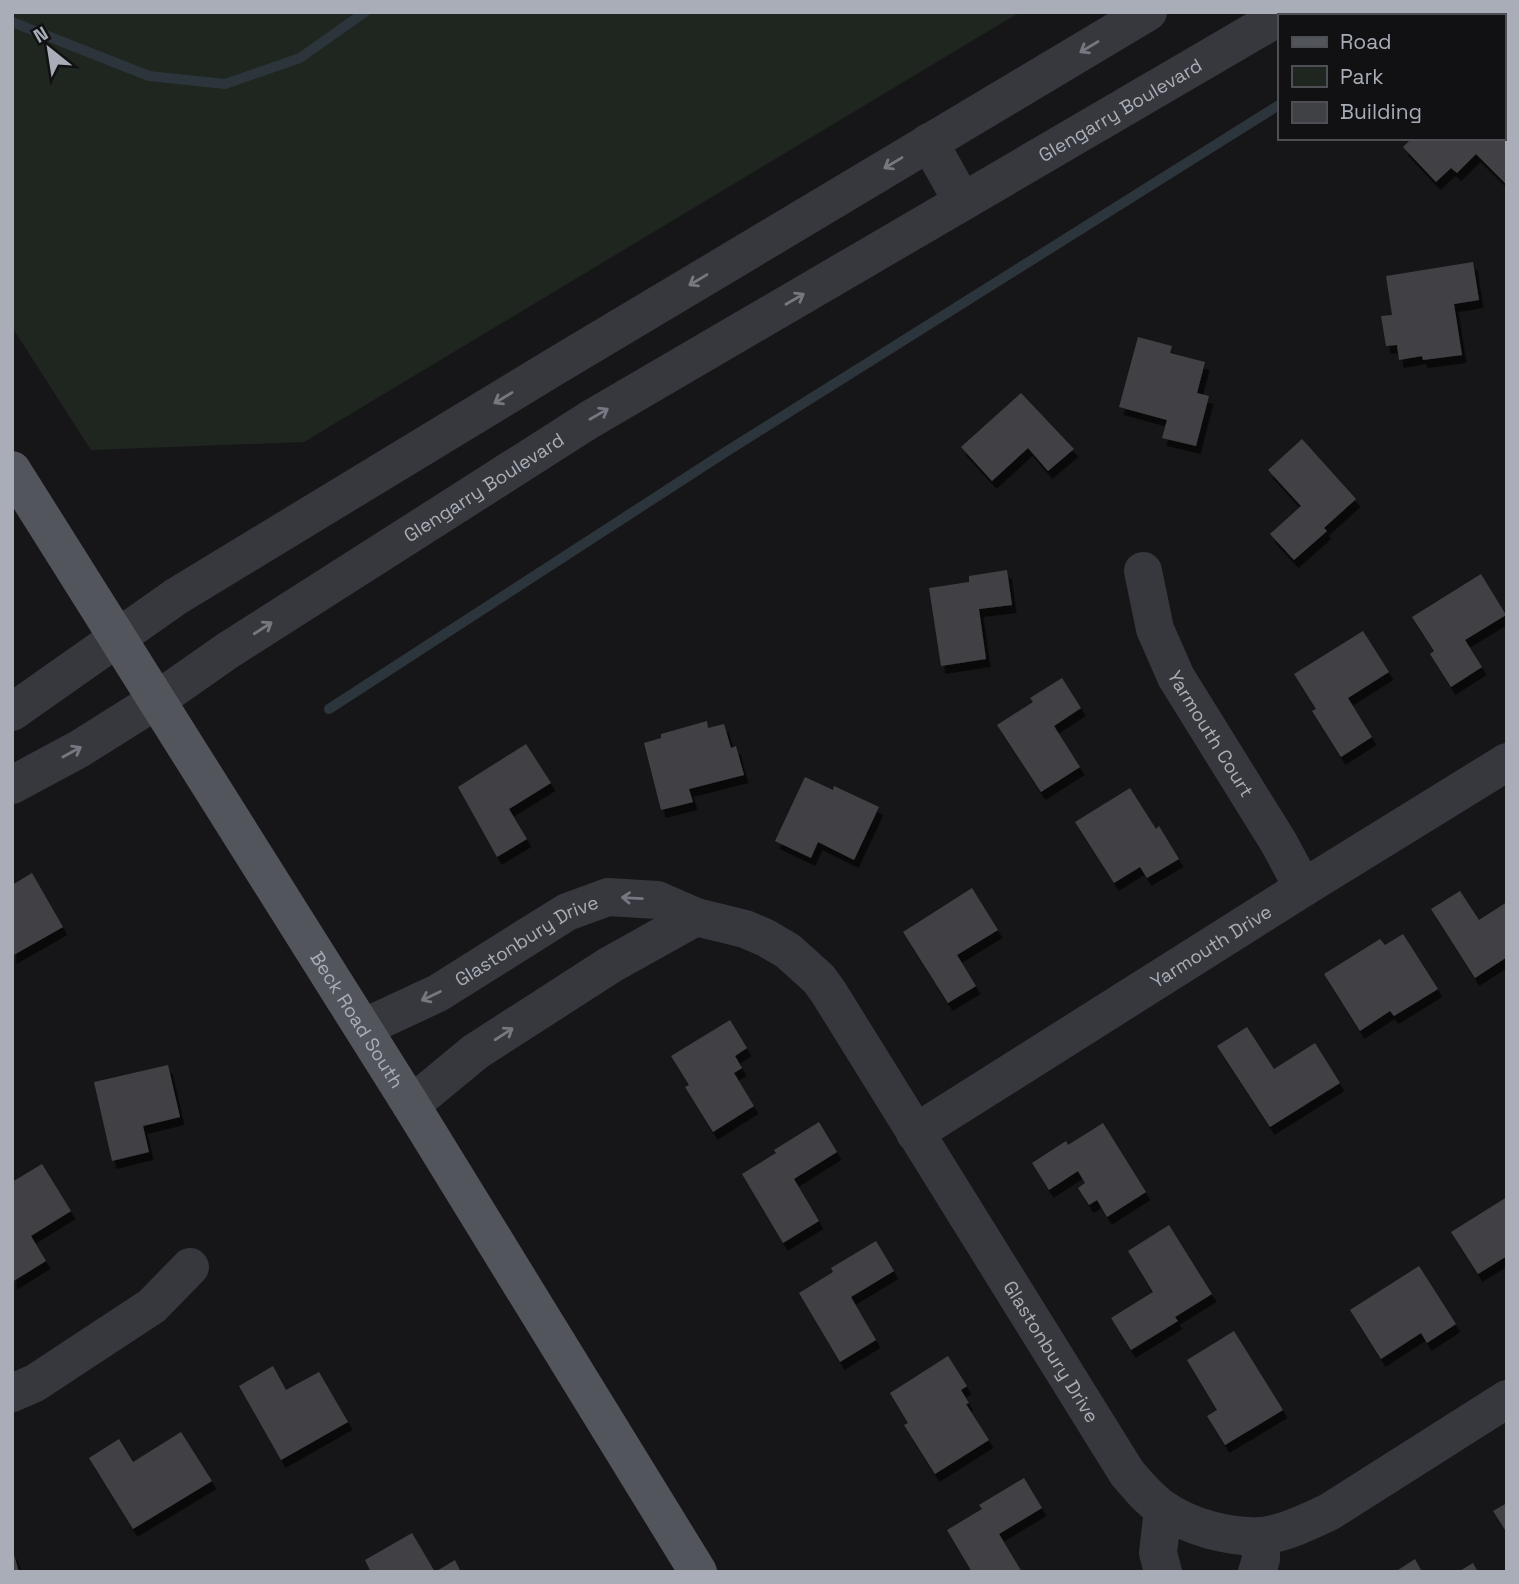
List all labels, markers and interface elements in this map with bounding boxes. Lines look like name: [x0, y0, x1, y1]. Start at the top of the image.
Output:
north arrow: [14, 14, 84, 84]
legend: [1278, 14, 1505, 140]
text: N: [29, 21, 53, 49]
text: Road: [1340, 28, 1392, 55]
one-way arrow: [1079, 40, 1099, 54]
street label: Glengarry Boulevard: [1034, 53, 1207, 168]
text: Park: [1340, 63, 1384, 90]
text: Building: [1340, 98, 1422, 125]
one-way arrow: [884, 157, 904, 171]
one-way arrow: [689, 274, 709, 288]
one-way arrow: [785, 291, 805, 305]
one-way arrow: [494, 391, 514, 405]
one-way arrow: [589, 407, 609, 421]
street label: Glengarry Boulevard: [399, 427, 569, 548]
one-way arrow: [252, 621, 272, 635]
street label: Yarmouth Court: [1162, 667, 1259, 802]
one-way arrow: [62, 745, 82, 759]
street label: Glastonbury Drive: [450, 890, 602, 992]
one-way arrow: [620, 892, 643, 905]
street label: Yarmouth Drive: [1146, 899, 1277, 994]
street label: Beck Road South: [304, 947, 409, 1093]
one-way arrow: [421, 990, 442, 1004]
one-way arrow: [494, 1026, 513, 1041]
street label: Glastonbury Drive: [997, 1276, 1105, 1427]

